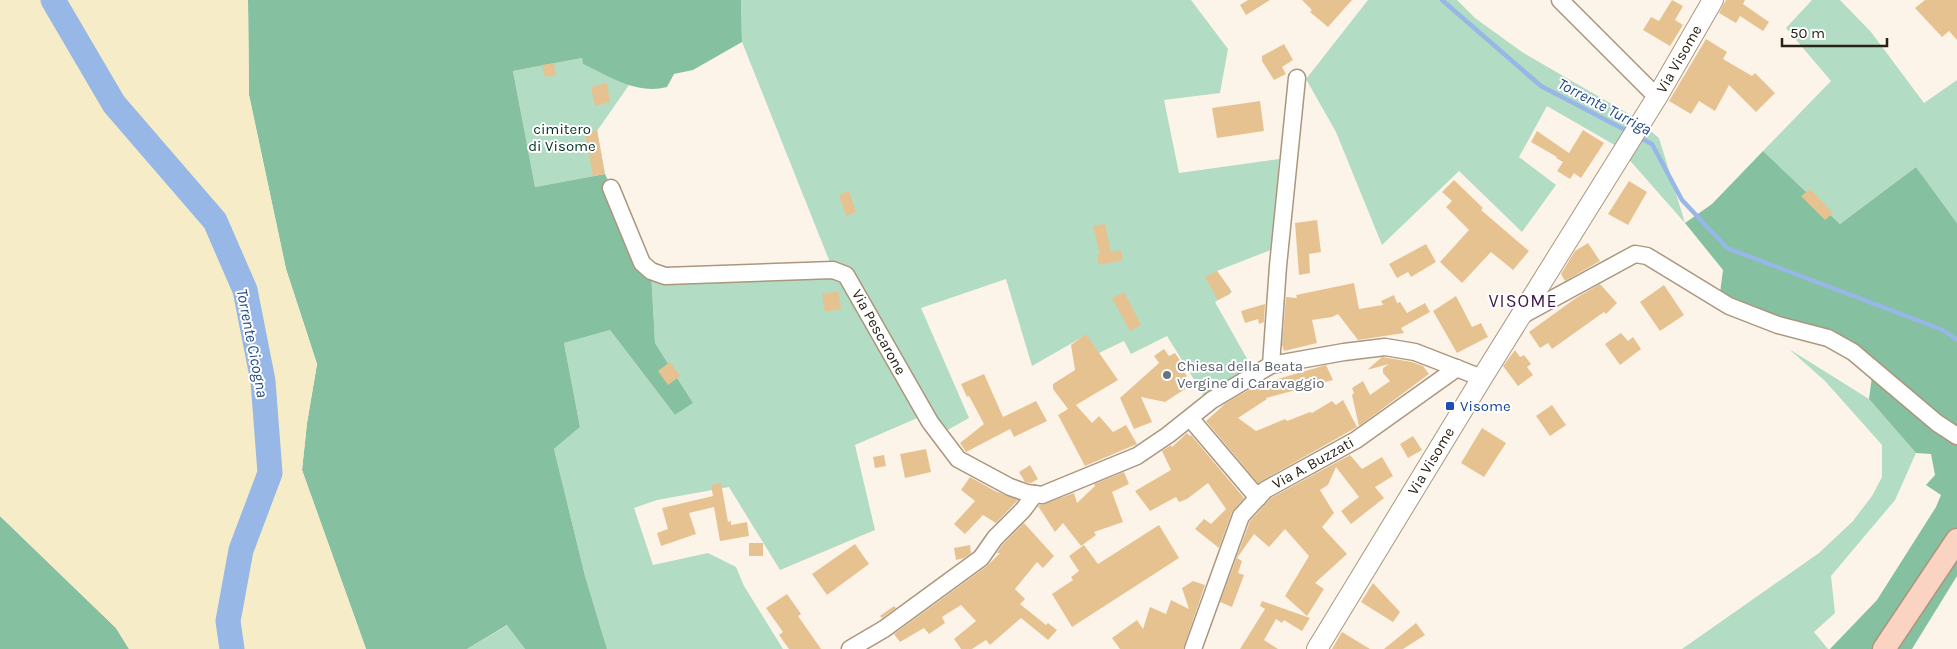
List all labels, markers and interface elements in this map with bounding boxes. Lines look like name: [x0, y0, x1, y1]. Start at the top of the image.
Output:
scale bar: [1782, 15, 1887, 47]
street label: Via Visome: [1652, 22, 1706, 96]
text: 50 m: [1790, 24, 1825, 42]
water label: Torrente Turriga: [1555, 74, 1655, 139]
park label: cimitero di Visome: [528, 120, 596, 155]
street label: Via Pescarone: [848, 286, 910, 378]
water label: Torrente Cicogna: [233, 287, 272, 399]
district label: VISOME: [1488, 290, 1558, 312]
place label: Chiesa della Beata Vergine di Caravaggio: [1177, 357, 1325, 392]
marker: Chiesa della Beata Vergine di Caravaggio: [1161, 369, 1173, 381]
place label: Visome: [1460, 397, 1511, 415]
marker: Visome: [1444, 400, 1456, 412]
street label: Via Visome: [1404, 424, 1458, 498]
street label: Via A. Buzzati: [1269, 433, 1357, 493]

